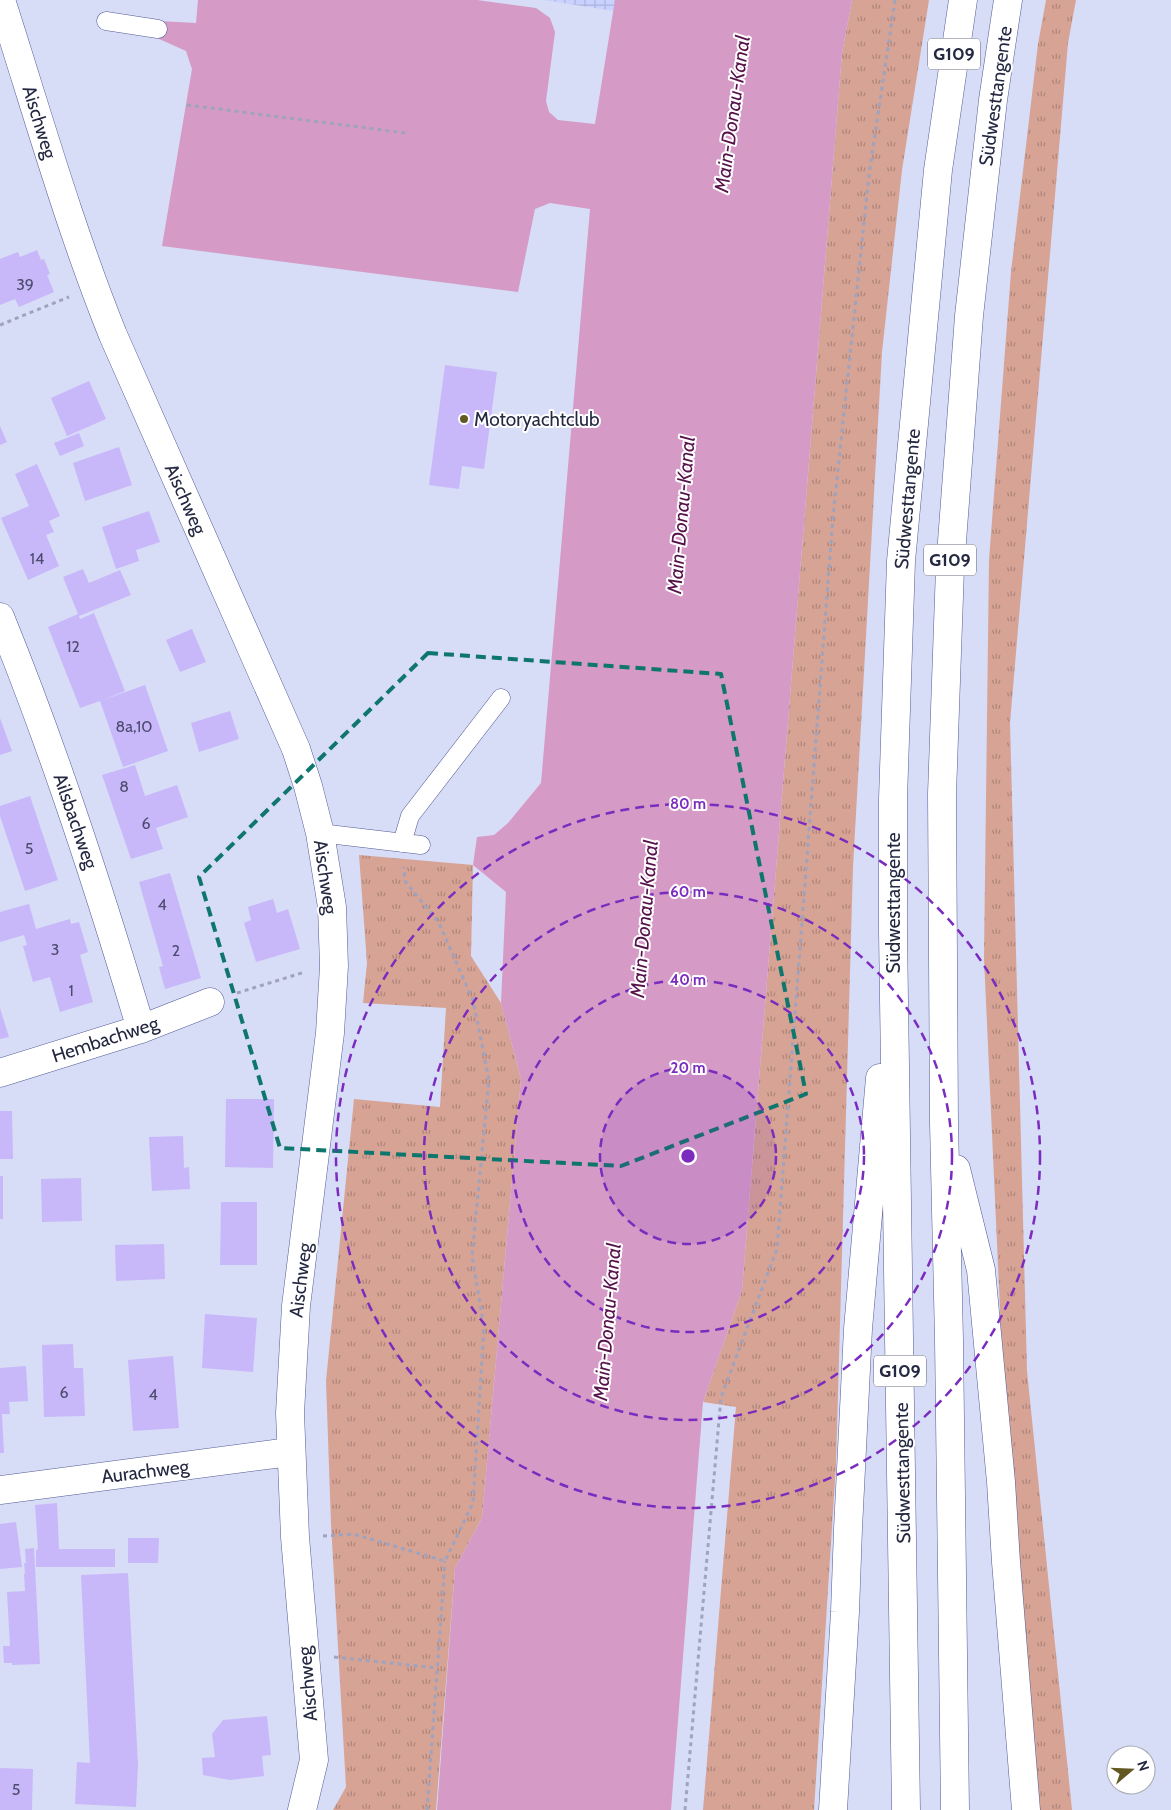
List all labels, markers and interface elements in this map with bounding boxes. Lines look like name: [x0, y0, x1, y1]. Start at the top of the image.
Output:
street label: Südwesttangente: [974, 24, 1017, 167]
water label: Main-Donau-Kanal: [709, 34, 755, 195]
road number: G109: [928, 39, 980, 70]
street label: Aischweg: [18, 83, 62, 162]
house number: 39: [16, 275, 34, 294]
place label: Motoryachtclub: [474, 408, 600, 431]
marker: Motoryachtclub: [458, 413, 470, 425]
street label: Südwesttangente: [890, 428, 925, 570]
water label: Main-Donau-Kanal: [662, 435, 700, 596]
street label: Aischweg: [160, 460, 212, 539]
road number: G109: [924, 544, 976, 576]
house number: 14: [30, 549, 44, 568]
house number: 12: [66, 637, 80, 656]
house number: 8a,10: [116, 717, 153, 736]
street label: Ailsbachweg: [48, 770, 103, 872]
house number: 8: [119, 777, 129, 796]
text: 80 m: [670, 795, 706, 813]
house number: 6: [141, 814, 151, 833]
street label: Südwesttangente: [882, 832, 905, 974]
street label: Aischweg: [309, 838, 342, 916]
house number: 5: [25, 839, 33, 858]
water label: Main-Donau-Kanal: [625, 839, 663, 1000]
text: 60 m: [670, 883, 706, 901]
house number: 4: [157, 895, 167, 914]
house number: 3: [51, 940, 59, 959]
house number: 2: [172, 941, 180, 960]
text: 40 m: [670, 971, 706, 989]
house number: 1: [68, 981, 74, 1000]
street label: Hembachweg: [49, 1011, 162, 1068]
text: 20 m: [671, 1059, 705, 1077]
centre of rings: [679, 1147, 697, 1165]
street label: Aischweg: [284, 1241, 317, 1319]
water label: Main-Donau-Kanal: [588, 1242, 626, 1403]
road number: G109: [874, 1355, 926, 1386]
house number: 6: [59, 1383, 69, 1402]
house number: 4: [148, 1385, 158, 1404]
street label: Südwesttangente: [890, 1402, 915, 1544]
street label: Aurachweg: [100, 1455, 191, 1488]
street label: Aischweg: [293, 1645, 322, 1722]
north arrow: [1106, 1745, 1156, 1795]
text: N: [1133, 1758, 1153, 1773]
house number: 5: [12, 1780, 20, 1799]

